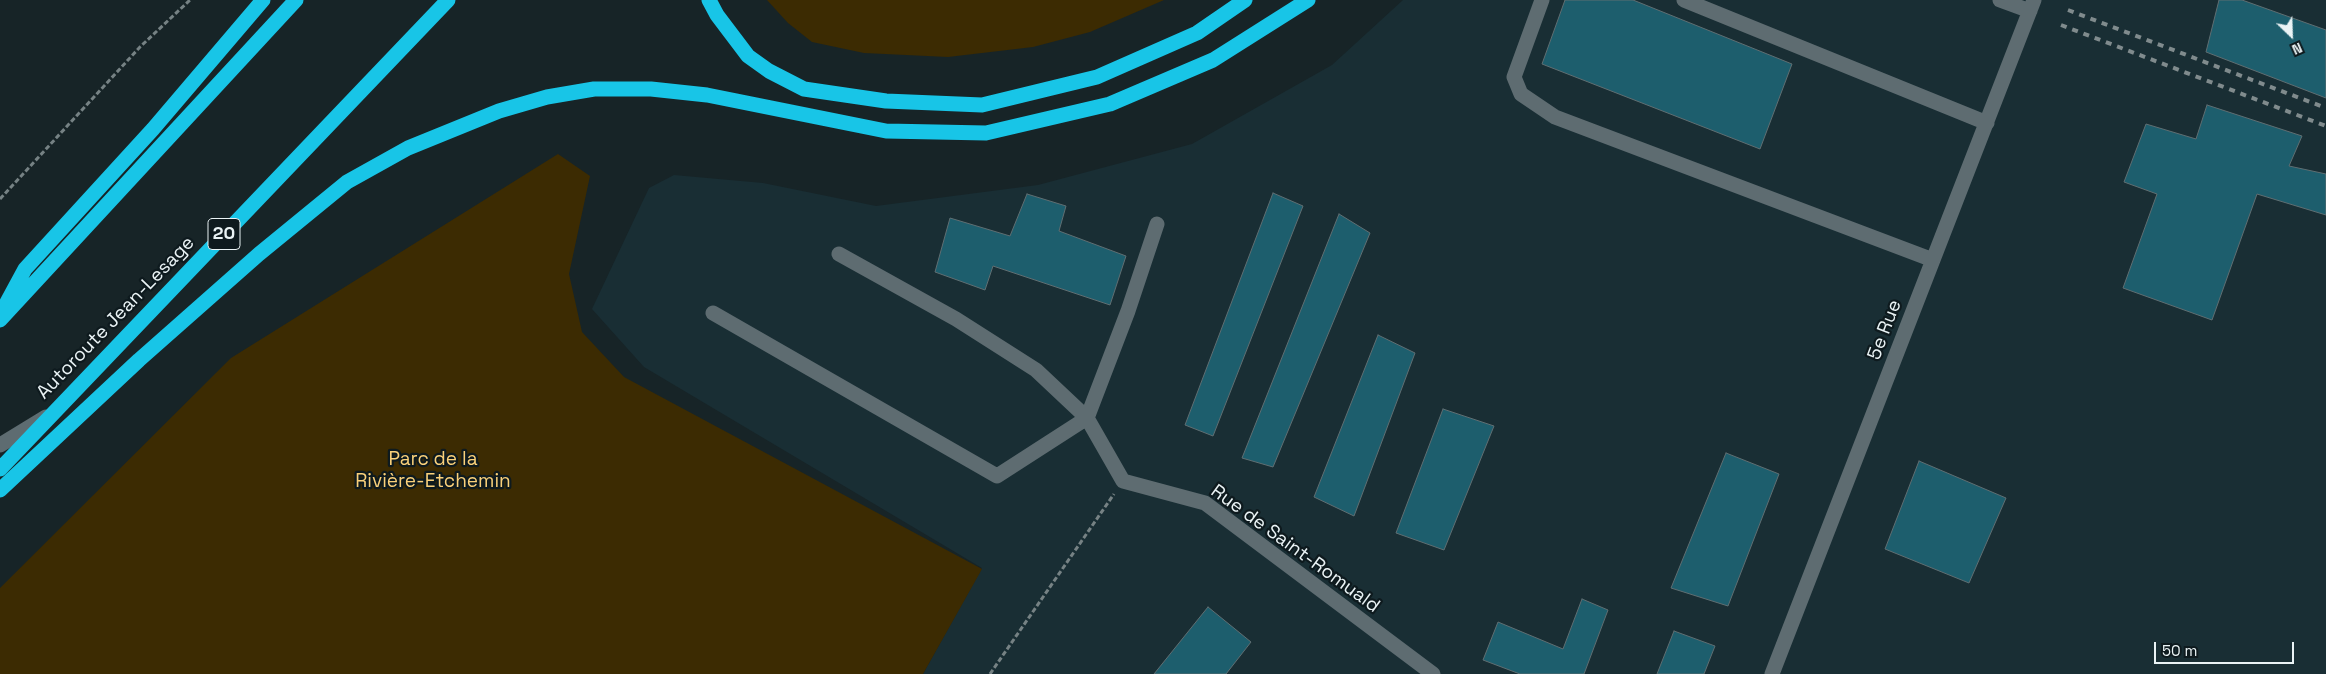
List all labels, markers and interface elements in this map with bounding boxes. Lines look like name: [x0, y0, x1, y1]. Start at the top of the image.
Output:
north arrow: [2266, 10, 2316, 60]
text: N: [2289, 39, 2305, 59]
road number: 20: [208, 218, 240, 250]
street label: Autoroute Jean-Lesage: [32, 232, 200, 404]
street label: 5e Rue: [1863, 297, 1907, 363]
park label: Parc de la Rivière-Etchemin: [355, 449, 511, 493]
street label: Rue de Saint-Romuald: [1206, 480, 1384, 618]
scale bar: [2156, 632, 2296, 664]
text: 50 m: [2162, 641, 2197, 660]

